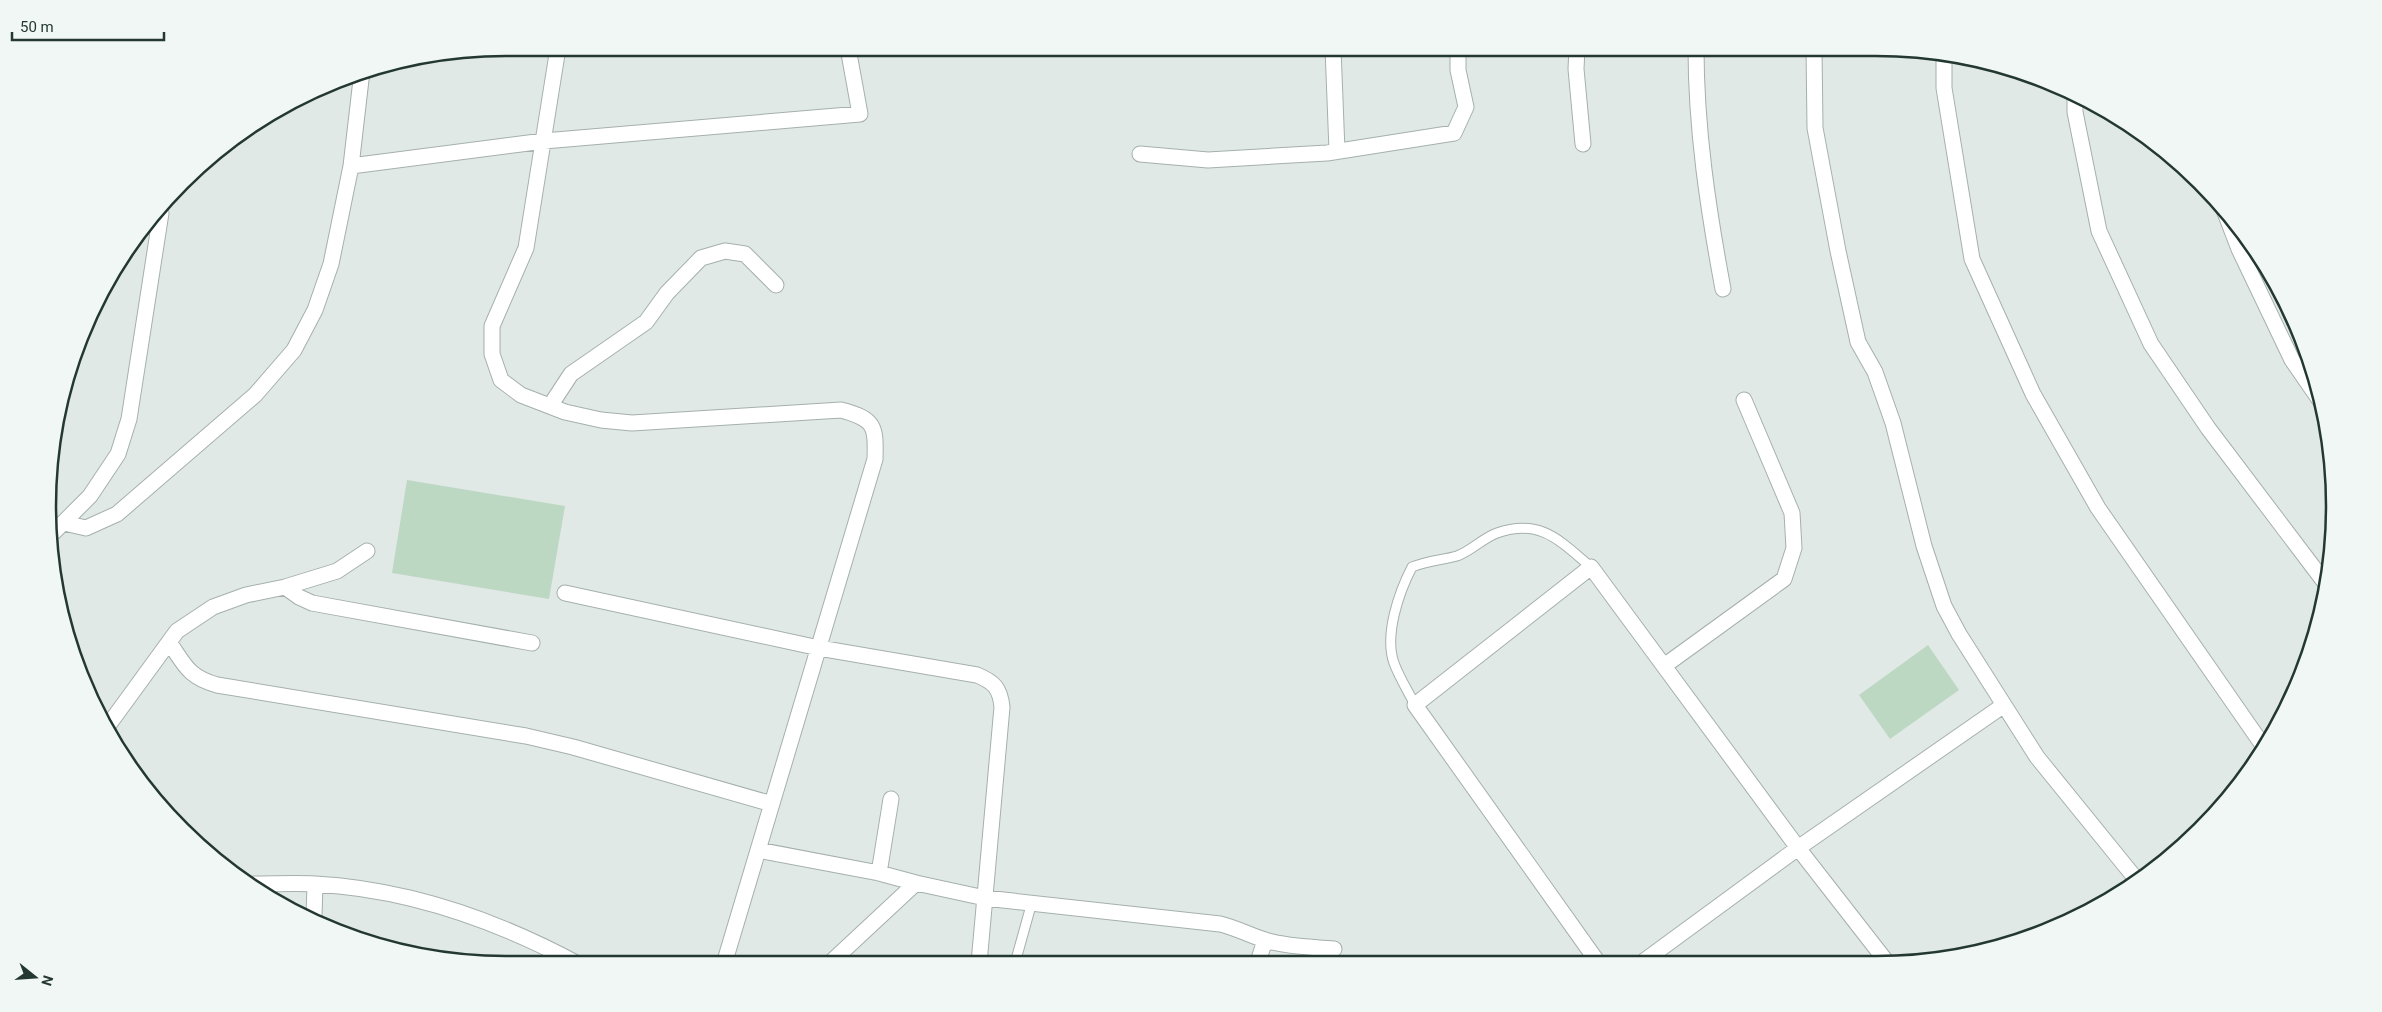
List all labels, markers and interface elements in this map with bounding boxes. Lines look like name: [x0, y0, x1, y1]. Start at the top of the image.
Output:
scale bar: [12, 10, 165, 42]
text: 50 m: [20, 18, 54, 36]
north arrow: [10, 952, 60, 1002]
text: N: [38, 974, 57, 988]

